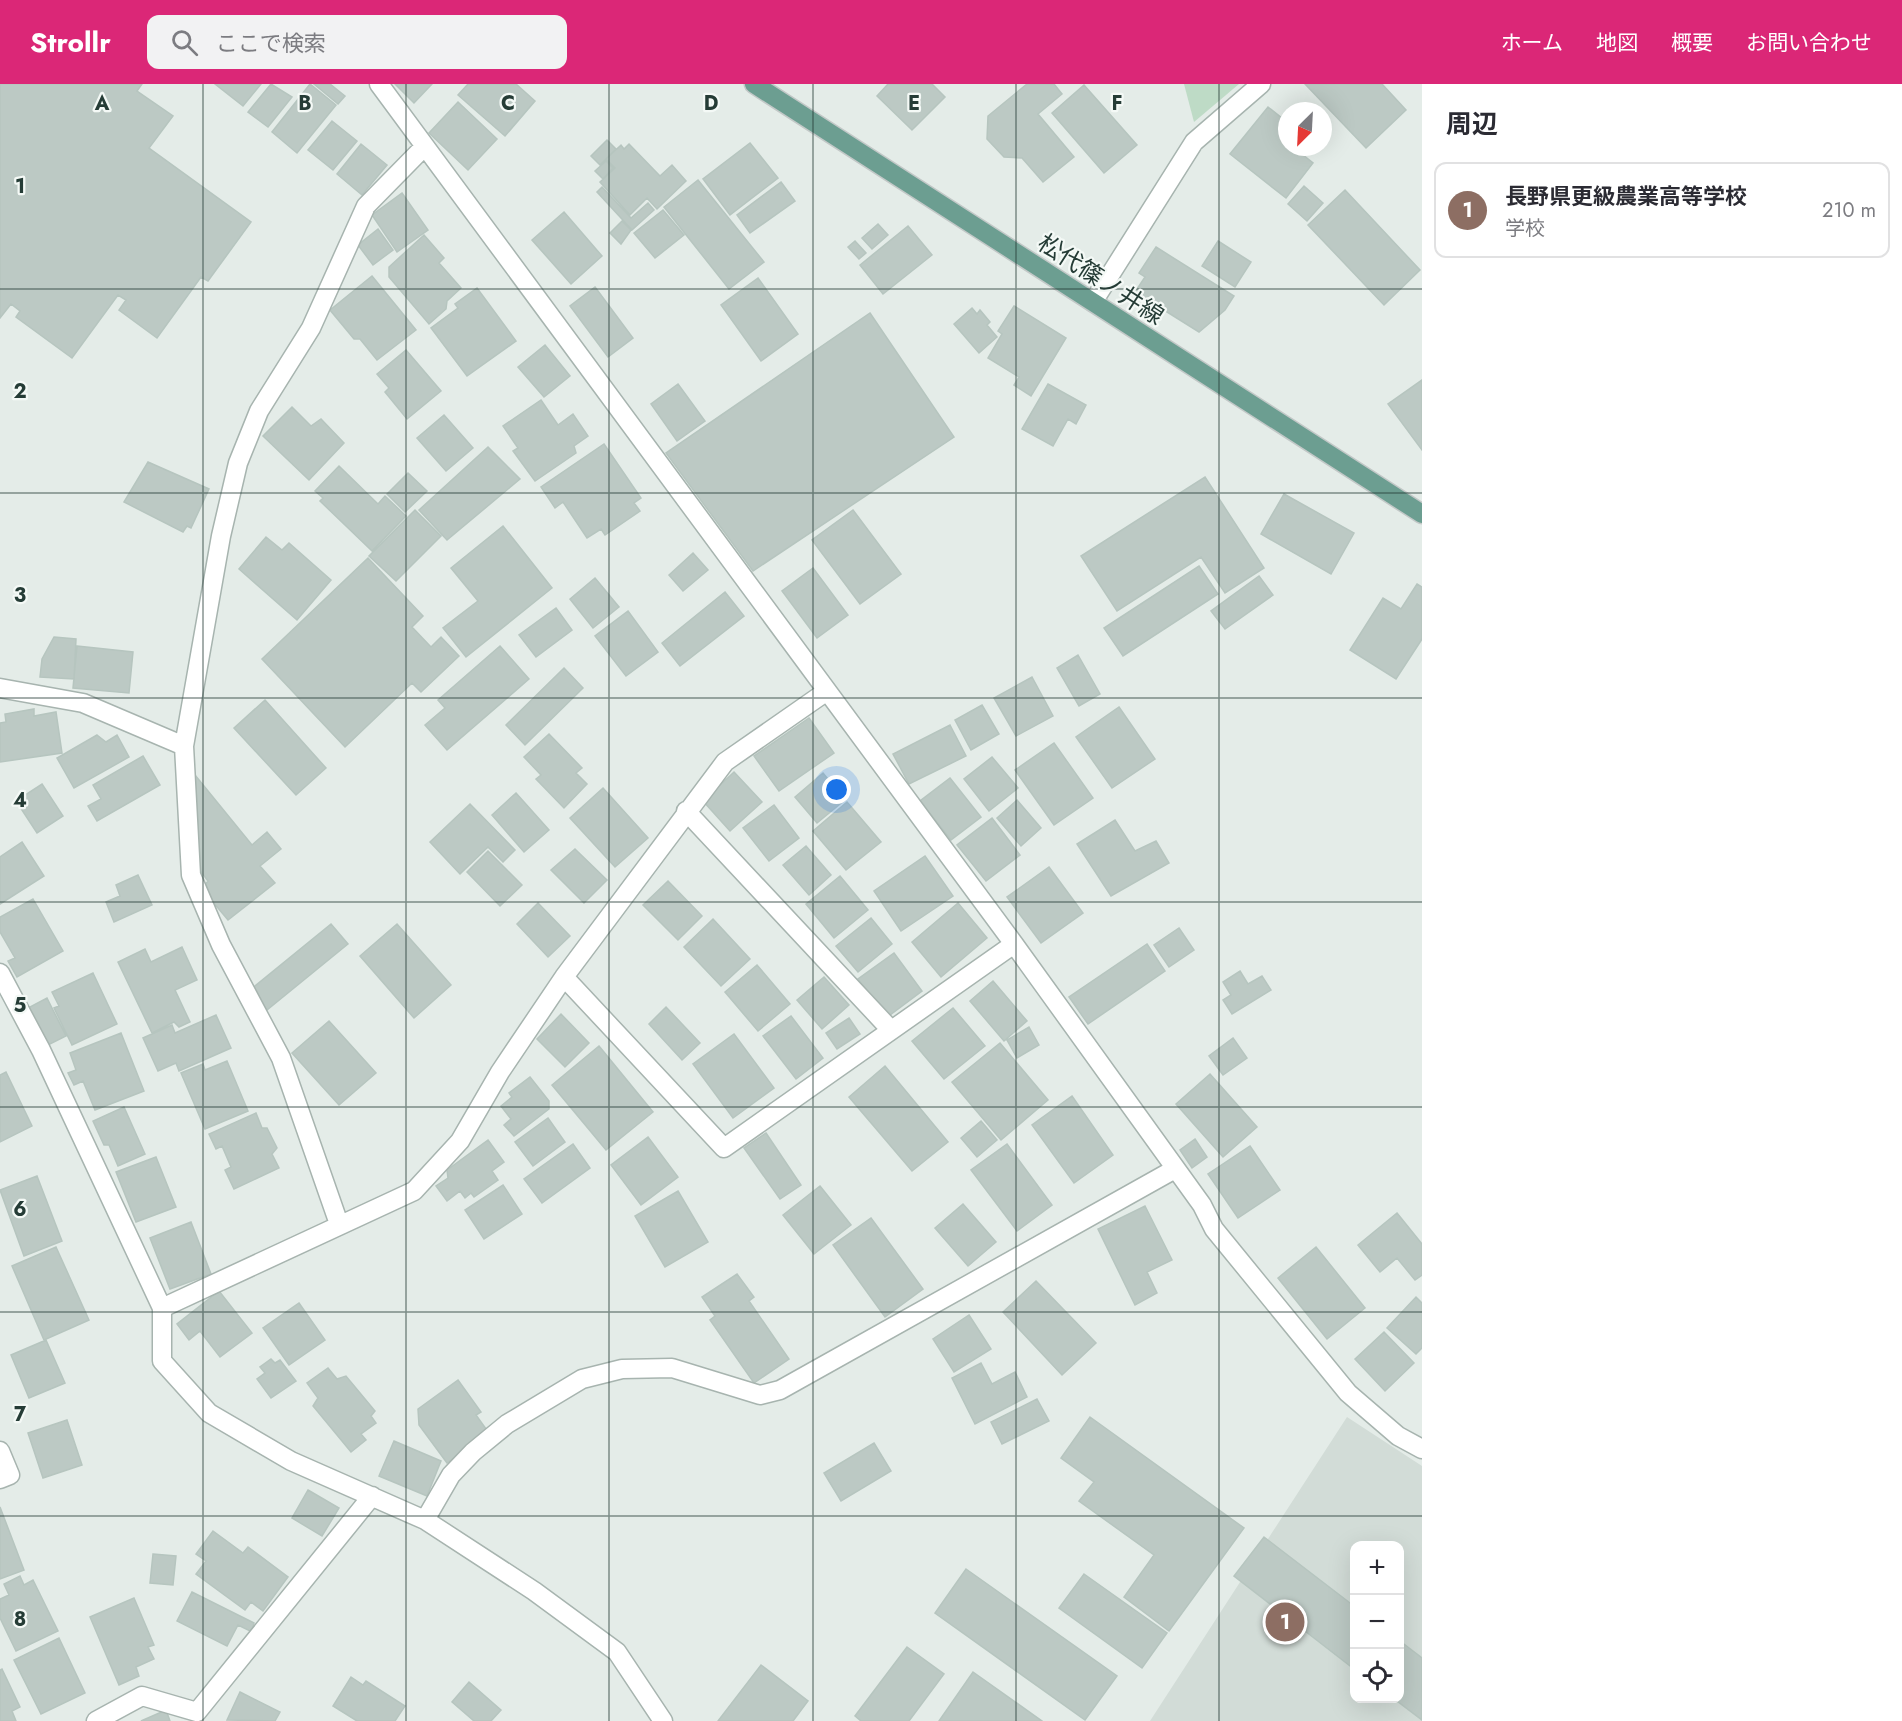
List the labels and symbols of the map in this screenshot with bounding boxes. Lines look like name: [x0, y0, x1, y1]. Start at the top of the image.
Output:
text: A: [94, 89, 110, 118]
text: B: [298, 89, 312, 118]
text: C: [501, 89, 515, 118]
text: D: [704, 89, 718, 118]
text: E: [908, 89, 920, 118]
text: F: [1111, 89, 1123, 118]
north arrow: [1278, 102, 1332, 156]
text: 1: [15, 172, 25, 201]
street label: 松代篠ノ井線: [1031, 225, 1171, 333]
text: 2: [13, 377, 27, 406]
text: 3: [14, 581, 26, 610]
your location: [822, 775, 851, 804]
text: 4: [13, 786, 27, 815]
text: 5: [14, 991, 27, 1020]
text: 6: [13, 1195, 27, 1224]
text: 7: [14, 1400, 27, 1429]
pin: 1: [1266, 1600, 1304, 1644]
text: 8: [14, 1605, 26, 1634]

